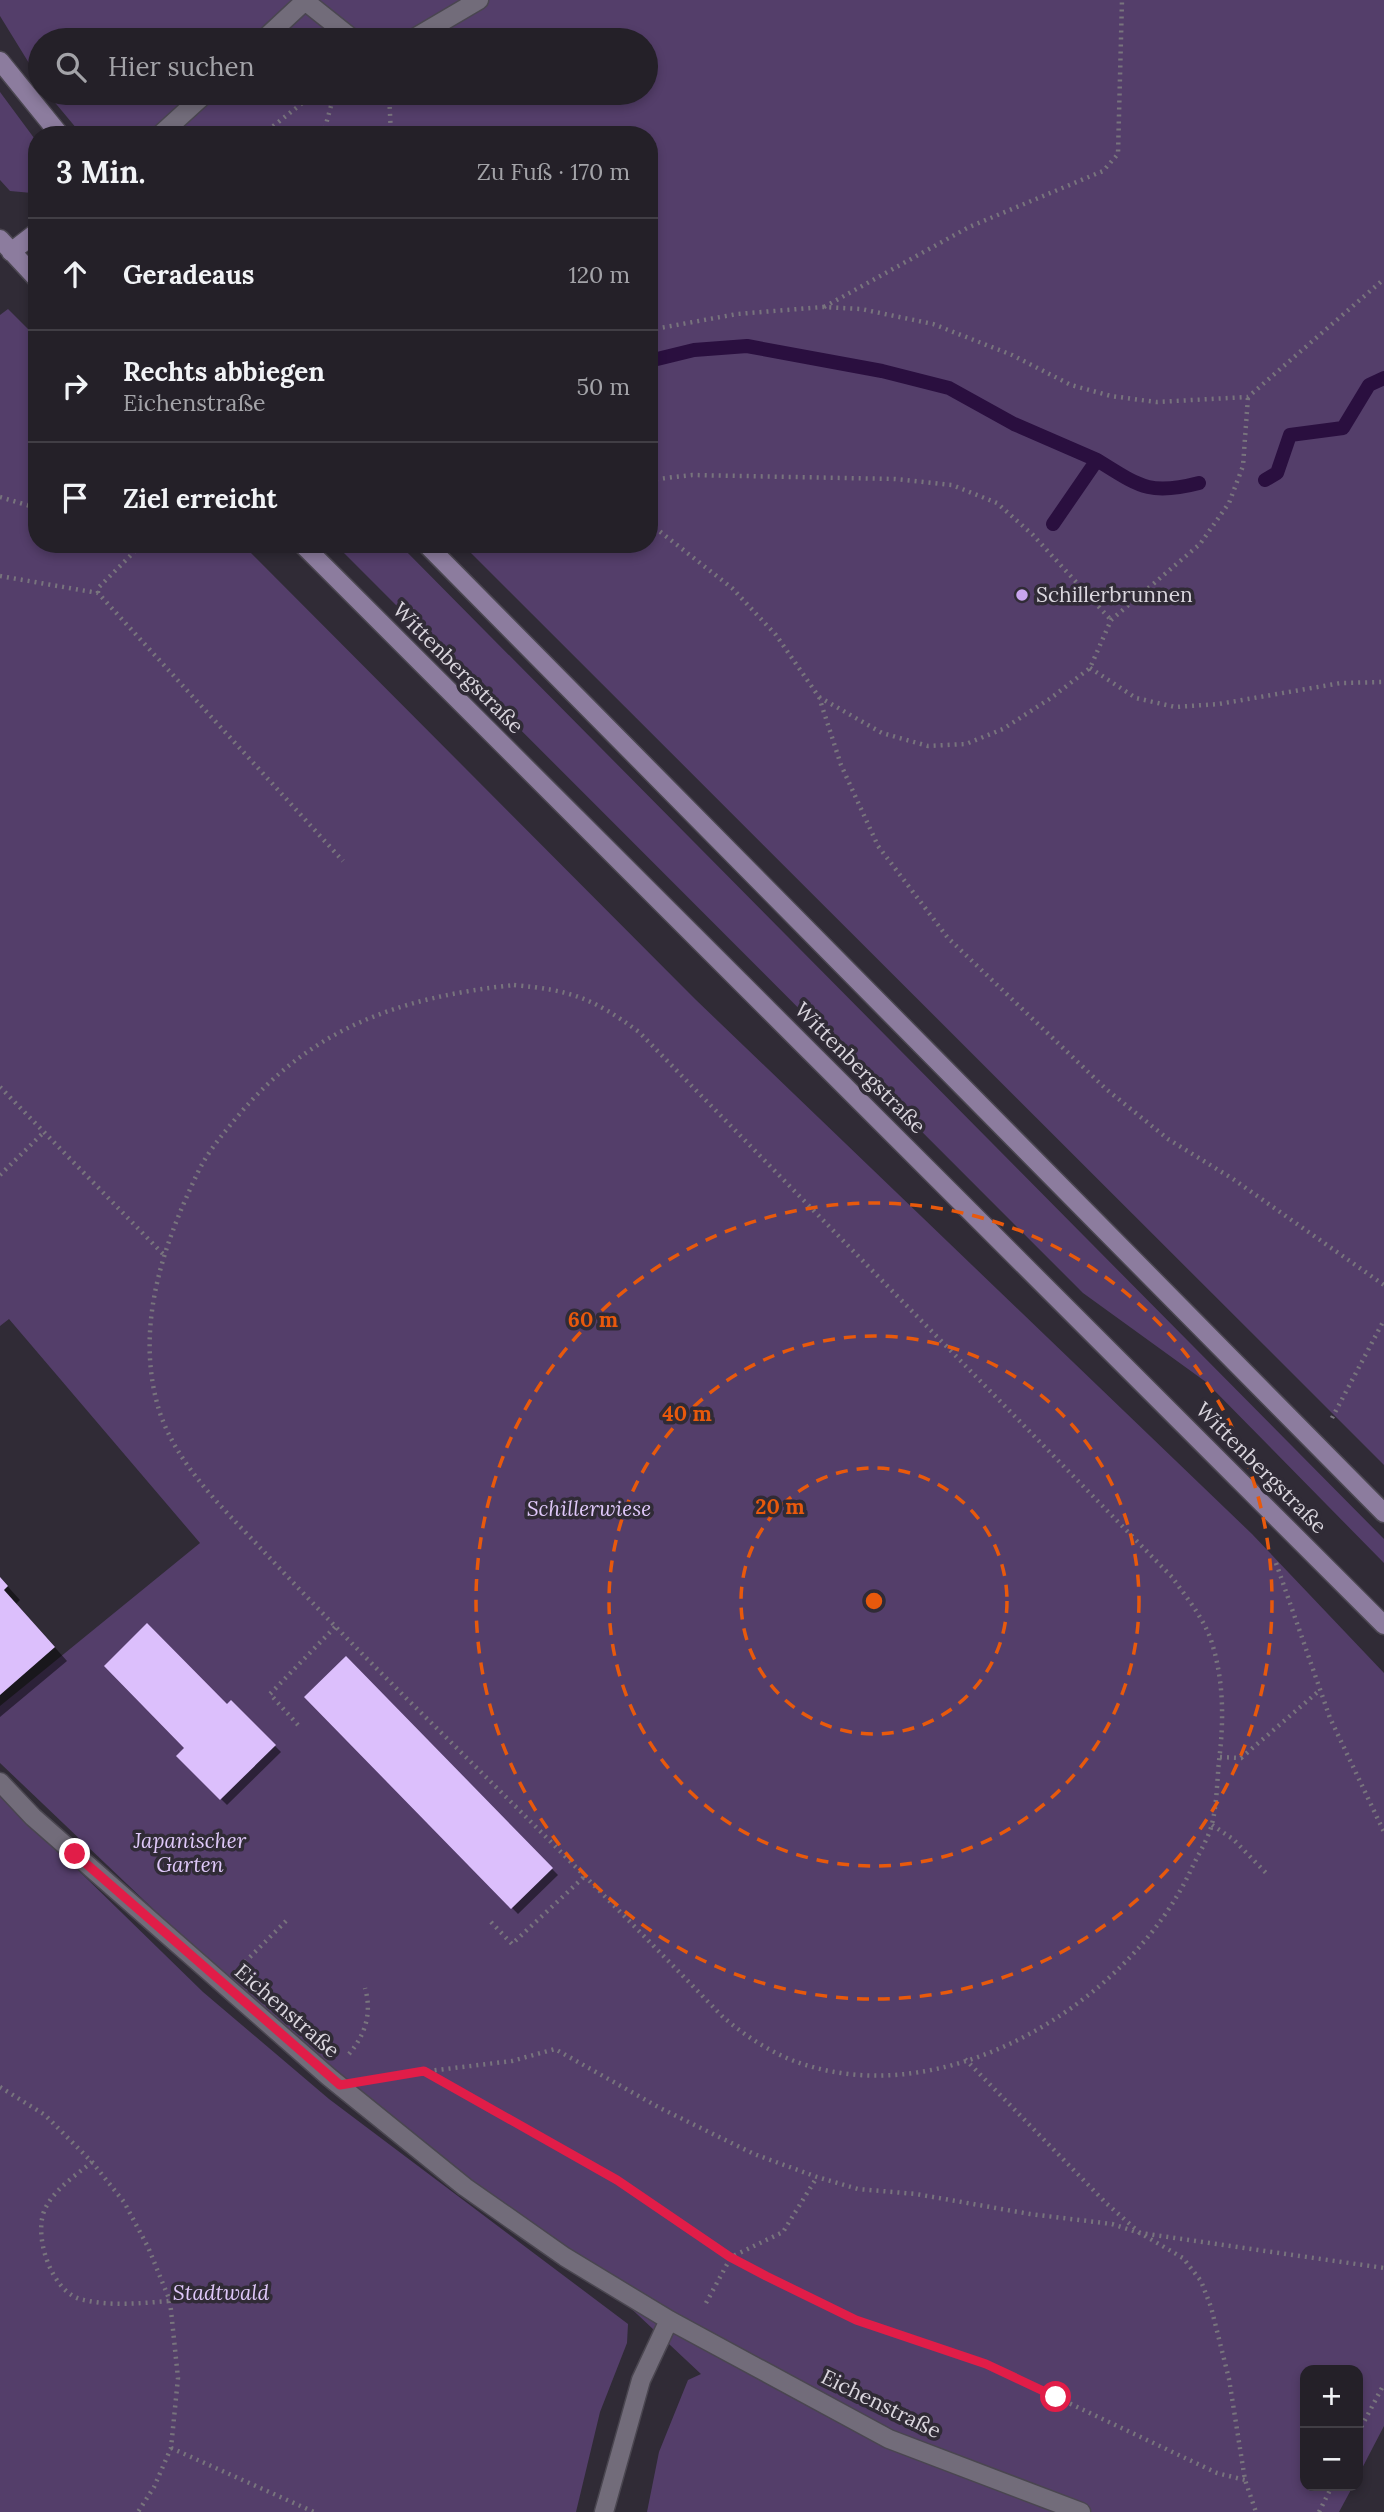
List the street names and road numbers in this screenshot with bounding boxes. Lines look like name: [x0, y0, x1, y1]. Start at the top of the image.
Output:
street label: Wittenbergstraße: [387, 596, 530, 739]
street label: Wittenbergstraße: [789, 996, 932, 1139]
street label: Wittenbergstraße: [1190, 1396, 1333, 1539]
street label: Eichenstraße: [229, 1958, 345, 2064]
street label: Eichenstraße: [817, 2363, 946, 2444]

